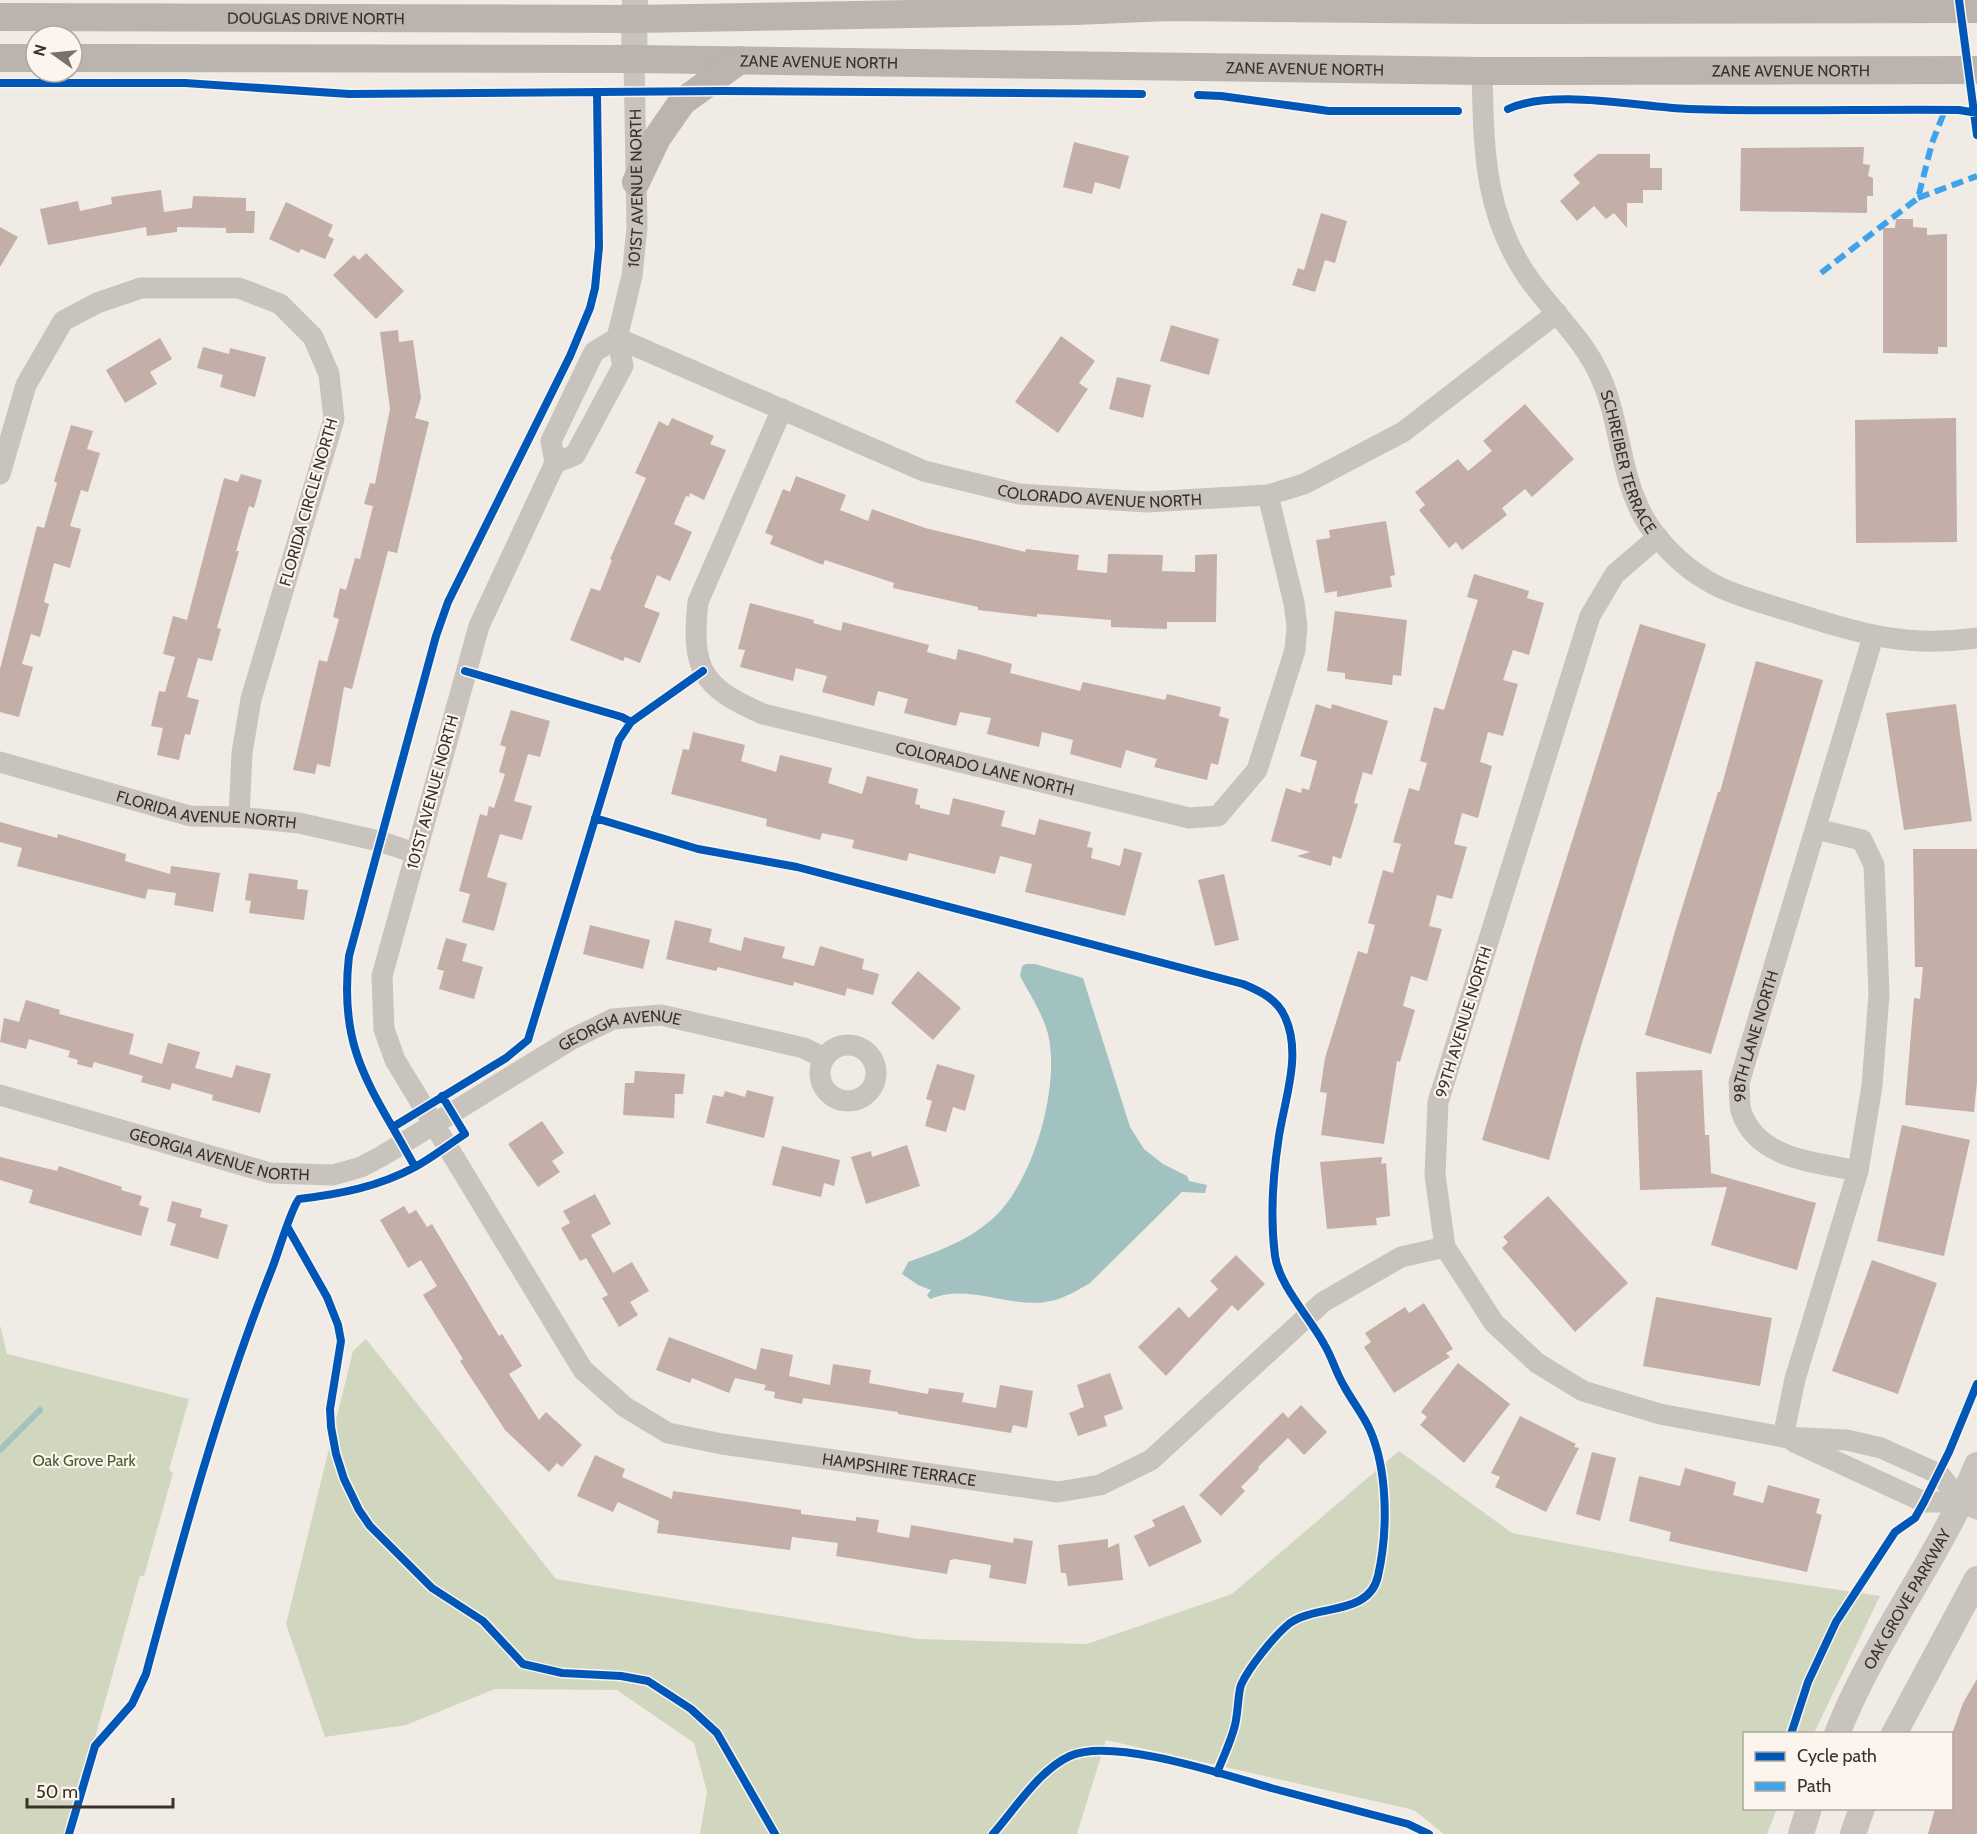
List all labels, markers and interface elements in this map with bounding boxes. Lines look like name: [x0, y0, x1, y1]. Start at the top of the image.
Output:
street label: DOUGLAS DRIVE NORTH: [227, 9, 405, 28]
north arrow: [24, 24, 84, 84]
text: N: [29, 42, 51, 58]
street label: ZANE AVENUE NORTH: [740, 51, 898, 73]
street label: ZANE AVENUE NORTH: [1226, 58, 1384, 80]
street label: ZANE AVENUE NORTH: [1712, 61, 1870, 81]
street label: 101ST AVENUE NORTH: [624, 109, 647, 269]
street label: SCHREIBER TERRACE: [1596, 388, 1661, 537]
street label: FLORIDA CIRCLE NORTH: [275, 416, 342, 588]
street label: COLORADO AVENUE NORTH: [995, 480, 1202, 512]
street label: 101ST AVENUE NORTH: [403, 713, 462, 871]
street label: COLORADO LANE NORTH: [894, 738, 1076, 800]
street label: FLORIDA AVENUE NORTH: [114, 787, 298, 833]
street label: 99TH AVENUE NORTH: [1431, 944, 1496, 1100]
street label: 98TH LANE NORTH: [1730, 968, 1782, 1102]
street label: GEORGIA AVENUE: [555, 1006, 683, 1055]
street label: GEORGIA AVENUE NORTH: [127, 1124, 310, 1184]
street label: HAMPSHIRE TERRACE: [821, 1449, 977, 1490]
park label: Oak Grove Park: [32, 1451, 136, 1470]
street label: OAK GROVE PARKWAY: [1860, 1525, 1955, 1673]
legend: [1743, 1732, 1953, 1810]
text: Cycle path: [1797, 1745, 1877, 1767]
scale bar: [27, 1771, 172, 1809]
text: Path: [1797, 1775, 1831, 1797]
text: 50 m: [36, 1781, 78, 1803]

